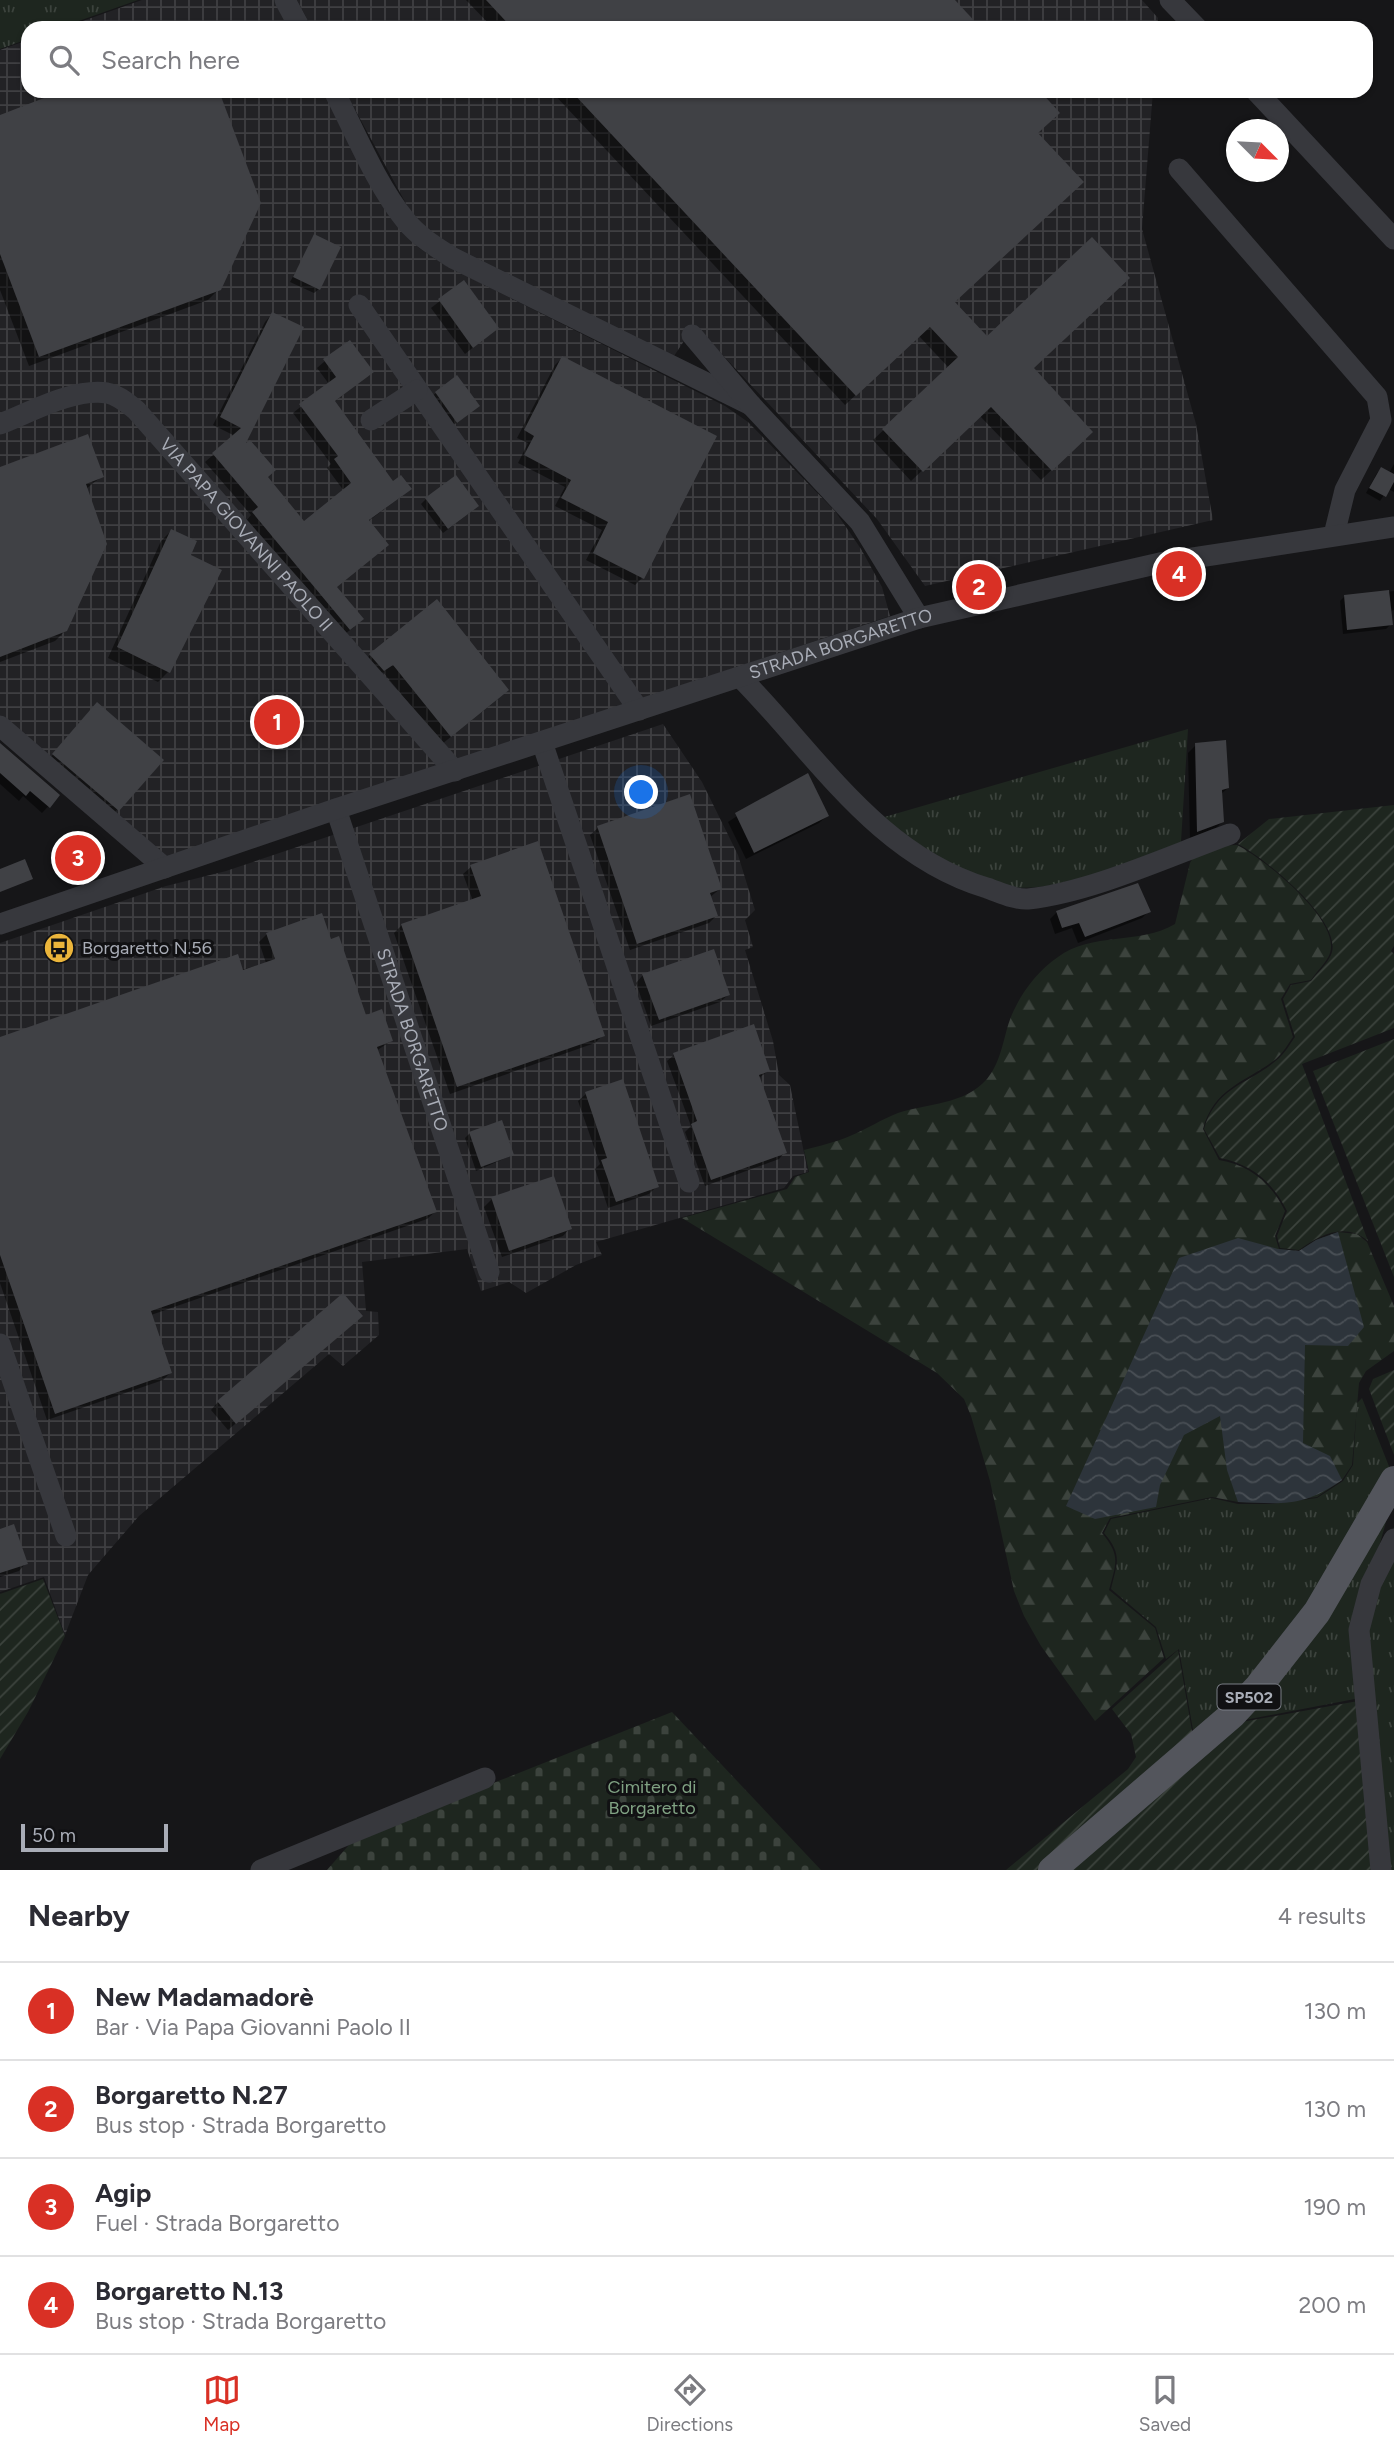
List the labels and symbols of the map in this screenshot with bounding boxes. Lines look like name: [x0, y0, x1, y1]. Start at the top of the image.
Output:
north arrow: [1226, 119, 1289, 182]
street label: VIA PAPA GIOVANNI PAOLO II: [155, 434, 337, 636]
pin: 4: [1156, 548, 1202, 600]
pin: 2: [956, 561, 1002, 613]
street label: STRADA BORGARETTO: [746, 604, 934, 684]
pin: 1: [254, 696, 300, 748]
your location: [624, 775, 658, 809]
pin: 3: [55, 832, 101, 884]
bus stop icon: Borgaretto N.56: [42, 931, 76, 965]
place label: Borgaretto N.56: [82, 937, 212, 959]
street label: STRADA BORGARETTO: [372, 945, 453, 1134]
road number: SP502: [1218, 1684, 1280, 1709]
park label: Cimitero di Borgaretto: [608, 1776, 696, 1819]
scale bar: [21, 1821, 168, 1853]

